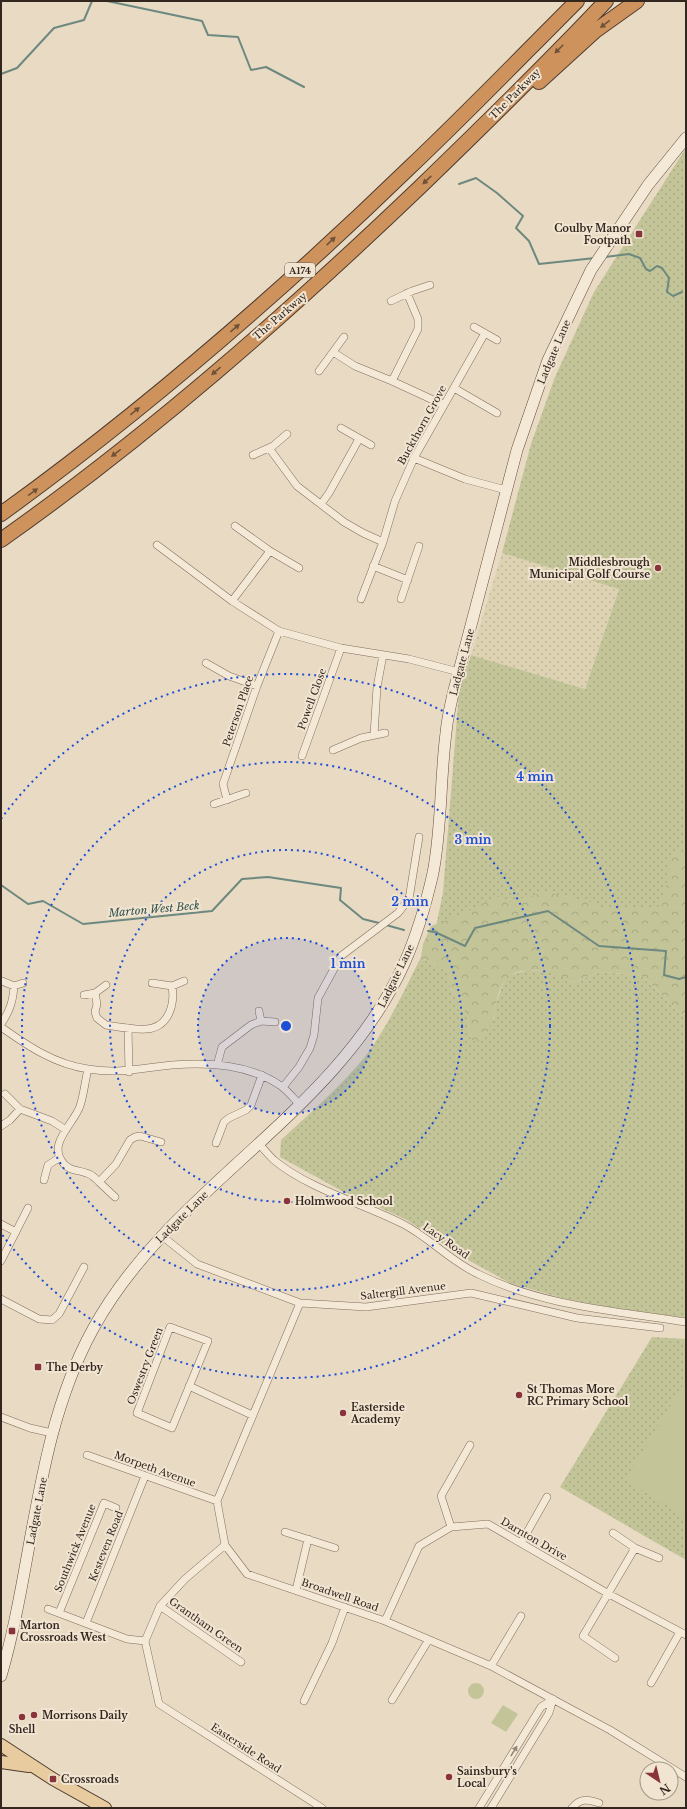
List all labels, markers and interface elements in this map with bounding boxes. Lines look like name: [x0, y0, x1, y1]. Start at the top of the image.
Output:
one-way arrow: [600, 19, 611, 28]
one-way arrow: [555, 44, 564, 54]
street label: The Parkway: [487, 65, 544, 122]
one-way arrow: [422, 175, 432, 185]
place label: Coulby Manor Footpath: [554, 222, 632, 247]
marker: Coulby Manor Footpath: [634, 229, 644, 239]
one-way arrow: [326, 236, 336, 246]
road number: A174: [285, 263, 315, 277]
street label: The Parkway: [251, 289, 310, 343]
street label: Ladgate Lane: [535, 318, 574, 386]
one-way arrow: [229, 324, 240, 333]
one-way arrow: [211, 366, 222, 375]
street label: Buckthorn Grove: [395, 383, 449, 467]
one-way arrow: [129, 407, 140, 415]
one-way arrow: [110, 449, 121, 458]
one-way arrow: [27, 487, 38, 496]
place label: Middlesbrough Municipal Golf Course: [529, 556, 651, 581]
marker: Middlesbrough Municipal Golf Course: [653, 563, 663, 573]
street label: Ladgate Lane: [447, 627, 477, 697]
street label: Powell Close: [295, 666, 329, 732]
street label: Peterson Place: [220, 674, 256, 748]
text: 4 min: [516, 769, 554, 784]
text: 3 min: [454, 832, 492, 847]
text: 2 min: [391, 894, 429, 909]
water label: Marton West Beck: [107, 898, 200, 920]
street label: Ladgate Lane: [375, 942, 417, 1010]
text: 1 min: [331, 956, 366, 971]
centre of rings: [279, 1019, 293, 1033]
street label: Ladgate Lane: [153, 1188, 211, 1246]
place label: Holmwood School: [295, 1195, 393, 1208]
marker: Holmwood School: [282, 1196, 292, 1206]
street label: Lacy Road: [420, 1220, 472, 1262]
street label: Saltergill Avenue: [360, 1279, 447, 1303]
street label: Oswestry Green: [124, 1325, 166, 1406]
place label: The Derby: [46, 1361, 103, 1374]
marker: The Derby: [33, 1362, 43, 1372]
place label: St Thomas More RC Primary School: [527, 1383, 629, 1408]
marker: St Thomas More RC Primary School: [514, 1390, 524, 1400]
place label: Easterside Academy: [350, 1401, 405, 1426]
marker: Easterside Academy: [338, 1408, 348, 1418]
street label: Morpeth Avenue: [113, 1448, 198, 1490]
street label: Ladgate Lane: [24, 1476, 50, 1546]
street label: Southwick Avenue: [51, 1502, 99, 1594]
street label: Kesteven Road: [86, 1508, 126, 1583]
street label: Darnton Drive: [498, 1515, 570, 1563]
street label: Broadwell Road: [300, 1576, 381, 1614]
street label: Grantham Green: [166, 1595, 246, 1655]
place label: Marton Crossroads West: [20, 1619, 106, 1644]
marker: Marton Crossroads West: [7, 1626, 17, 1636]
place label: Morrisons Daily: [42, 1709, 128, 1722]
marker: Morrisons Daily: [29, 1710, 39, 1720]
marker: Shell: [17, 1712, 27, 1722]
street label: Easterside Road: [208, 1720, 284, 1776]
place label: Shell: [9, 1723, 36, 1736]
one-way arrow: [511, 1745, 518, 1757]
north arrow: [639, 1761, 679, 1801]
place label: Sainsbury's Local: [457, 1765, 517, 1790]
marker: Sainsbury's Local: [444, 1772, 454, 1782]
place label: Crossroads: [61, 1773, 119, 1786]
marker: Crossroads: [48, 1774, 58, 1784]
text: N: [656, 1780, 673, 1798]

